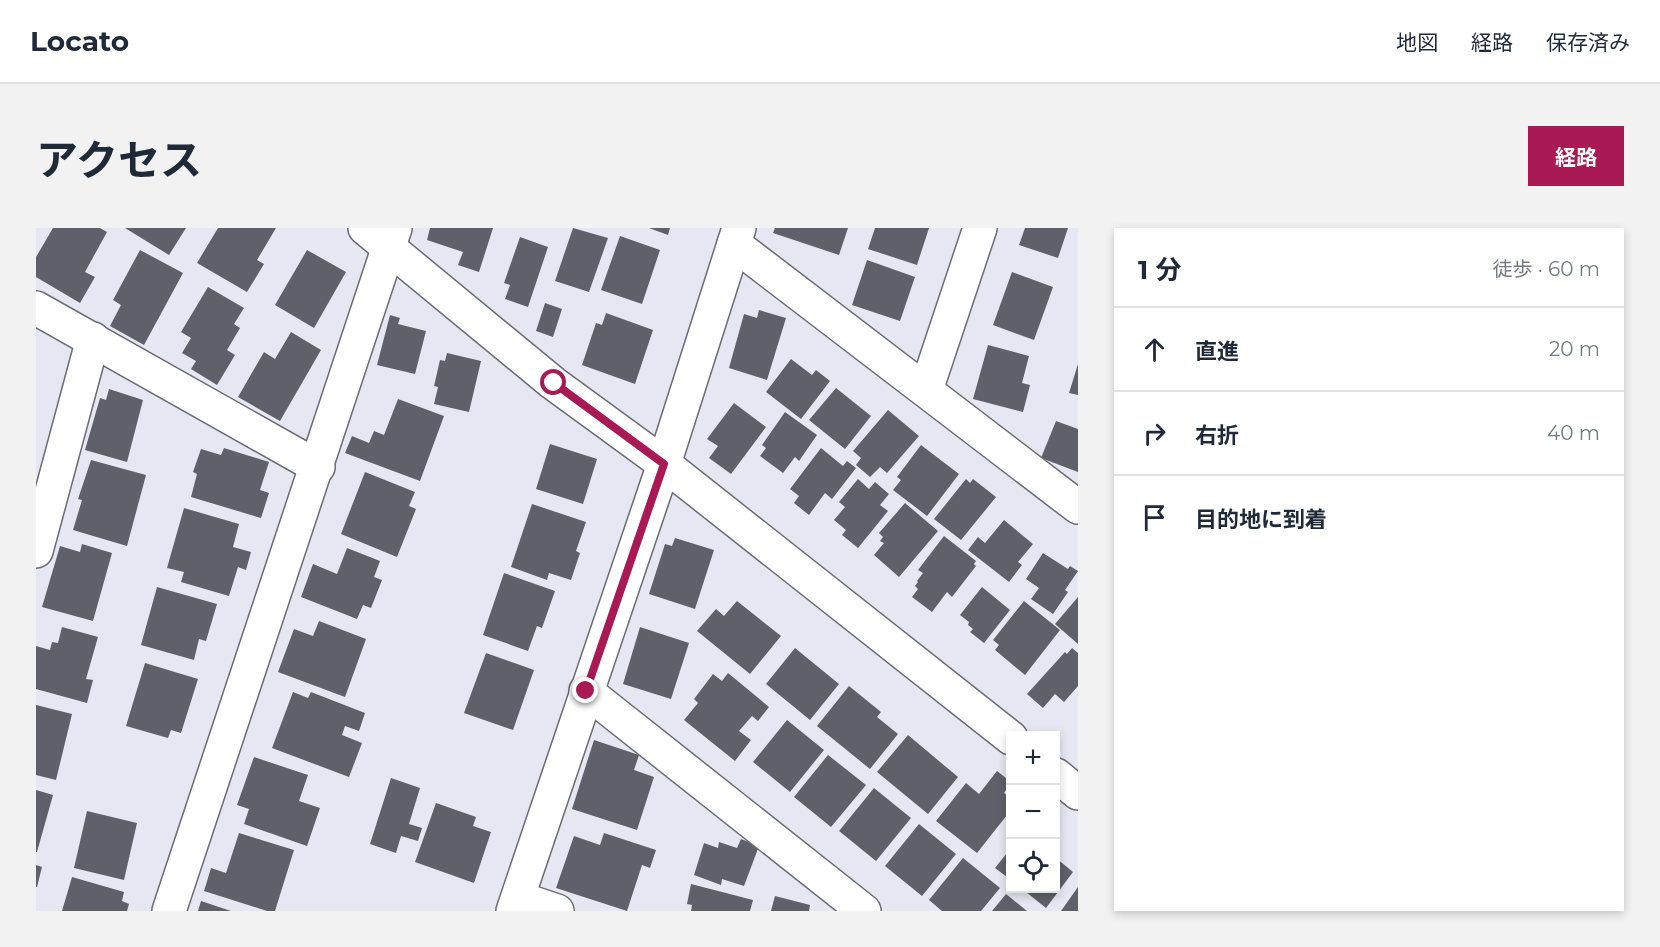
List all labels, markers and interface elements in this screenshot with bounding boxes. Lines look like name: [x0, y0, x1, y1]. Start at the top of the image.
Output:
text: Locato: [30, 24, 129, 58]
text: 地図: [1396, 30, 1438, 55]
text: 経路: [1471, 30, 1513, 55]
text: 保存済み: [1546, 30, 1630, 55]
button: 経路: [1528, 126, 1624, 186]
text: アクセス: [36, 134, 202, 186]
text: 1 分: [1138, 254, 1182, 286]
text: 徒歩 · 60 m: [1493, 257, 1600, 281]
icon: ahead: [1138, 333, 1171, 366]
text: 20 m: [1549, 337, 1600, 361]
text: 直進: [1195, 338, 1239, 365]
route start: [540, 369, 566, 395]
icon: right: [1138, 417, 1171, 450]
text: 40 m: [1547, 421, 1600, 445]
text: 右折: [1195, 422, 1239, 449]
icon: arrive: [1138, 501, 1171, 534]
text: 目的地に到着: [1195, 506, 1327, 533]
route end: [572, 677, 598, 703]
map controls: [1006, 731, 1060, 893]
button: +: [1006, 731, 1060, 785]
button: −: [1006, 785, 1060, 839]
button: locate: [1006, 839, 1060, 893]

